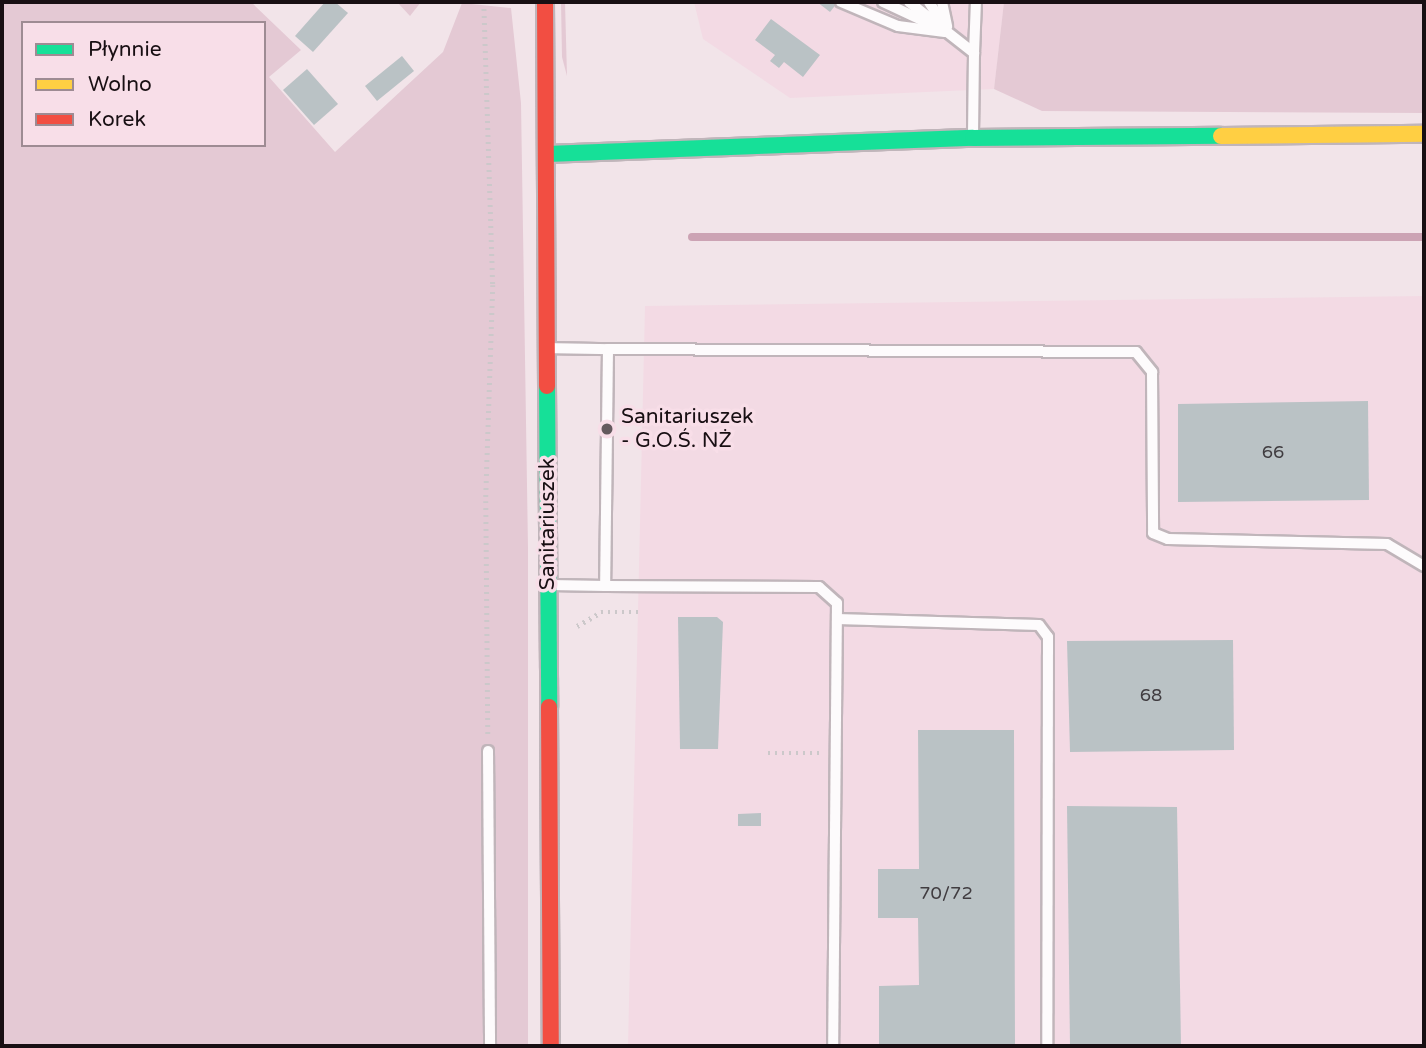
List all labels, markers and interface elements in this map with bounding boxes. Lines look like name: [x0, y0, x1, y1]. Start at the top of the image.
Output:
legend: [21, 21, 266, 147]
text: Płynnie: [88, 37, 162, 62]
text: Wolno: [88, 72, 152, 97]
text: Korek: [88, 107, 146, 132]
place label: Sanitariuszek - G.O.Ś. NŻ: [621, 404, 754, 454]
marker: Sanitariuszek - G.O.Ś. NŻ: [599, 421, 615, 437]
house number: 66: [1262, 441, 1284, 463]
street label: Sanitariuszek: [535, 458, 561, 590]
house number: 68: [1140, 684, 1162, 706]
house number: 70/72: [919, 882, 973, 904]

